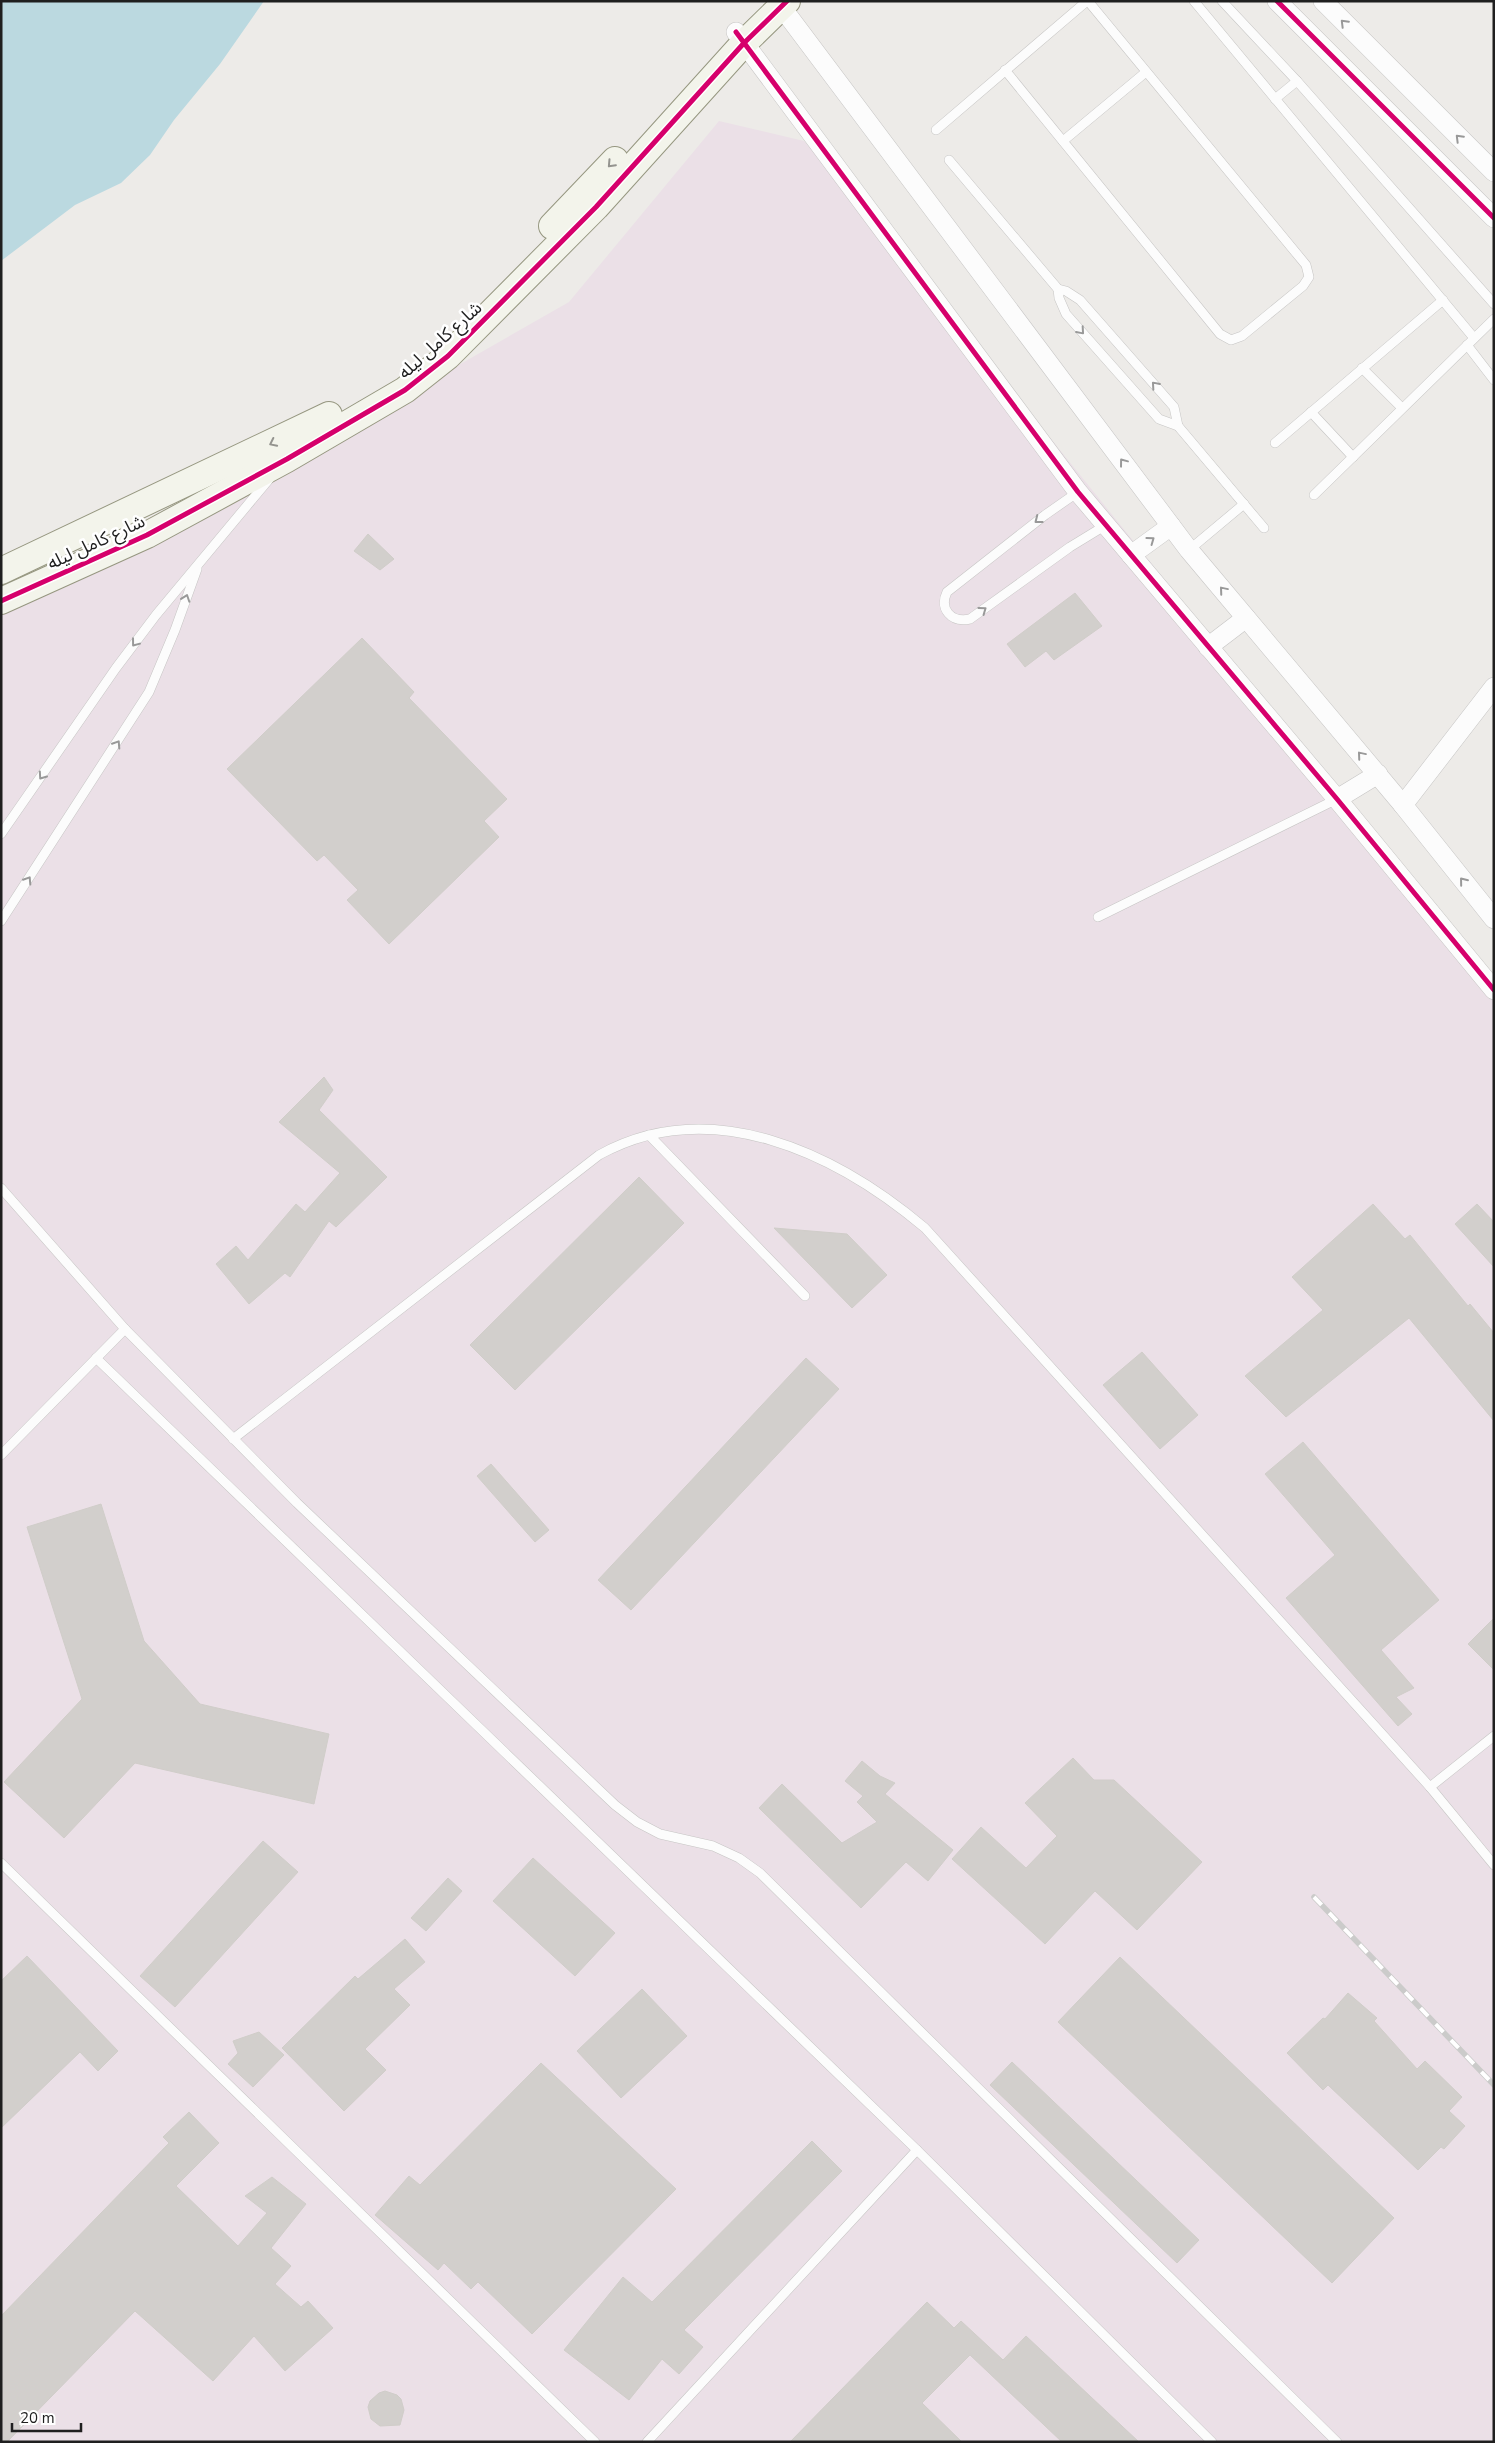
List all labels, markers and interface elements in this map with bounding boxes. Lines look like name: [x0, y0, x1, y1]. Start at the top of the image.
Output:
one-way arrow: [1341, 20, 1350, 29]
one-way arrow: [1456, 135, 1465, 144]
one-way arrow: [608, 159, 617, 168]
street label: شارع كامل ليله: [393, 296, 488, 386]
one-way arrow: [1075, 325, 1084, 334]
one-way arrow: [1152, 382, 1161, 391]
one-way arrow: [269, 437, 278, 447]
one-way arrow: [1120, 458, 1129, 468]
street label: شارع كامل ليله: [43, 509, 150, 577]
one-way arrow: [1034, 514, 1044, 523]
one-way arrow: [1145, 537, 1155, 546]
one-way arrow: [1220, 587, 1228, 596]
one-way arrow: [181, 594, 191, 603]
one-way arrow: [977, 607, 987, 616]
one-way arrow: [132, 637, 141, 647]
one-way arrow: [110, 740, 120, 749]
one-way arrow: [1358, 751, 1367, 760]
one-way arrow: [39, 770, 48, 780]
one-way arrow: [22, 877, 31, 886]
one-way arrow: [1461, 878, 1469, 887]
scale bar: [12, 2400, 81, 2432]
text: 20 m: [20, 2408, 55, 2428]

